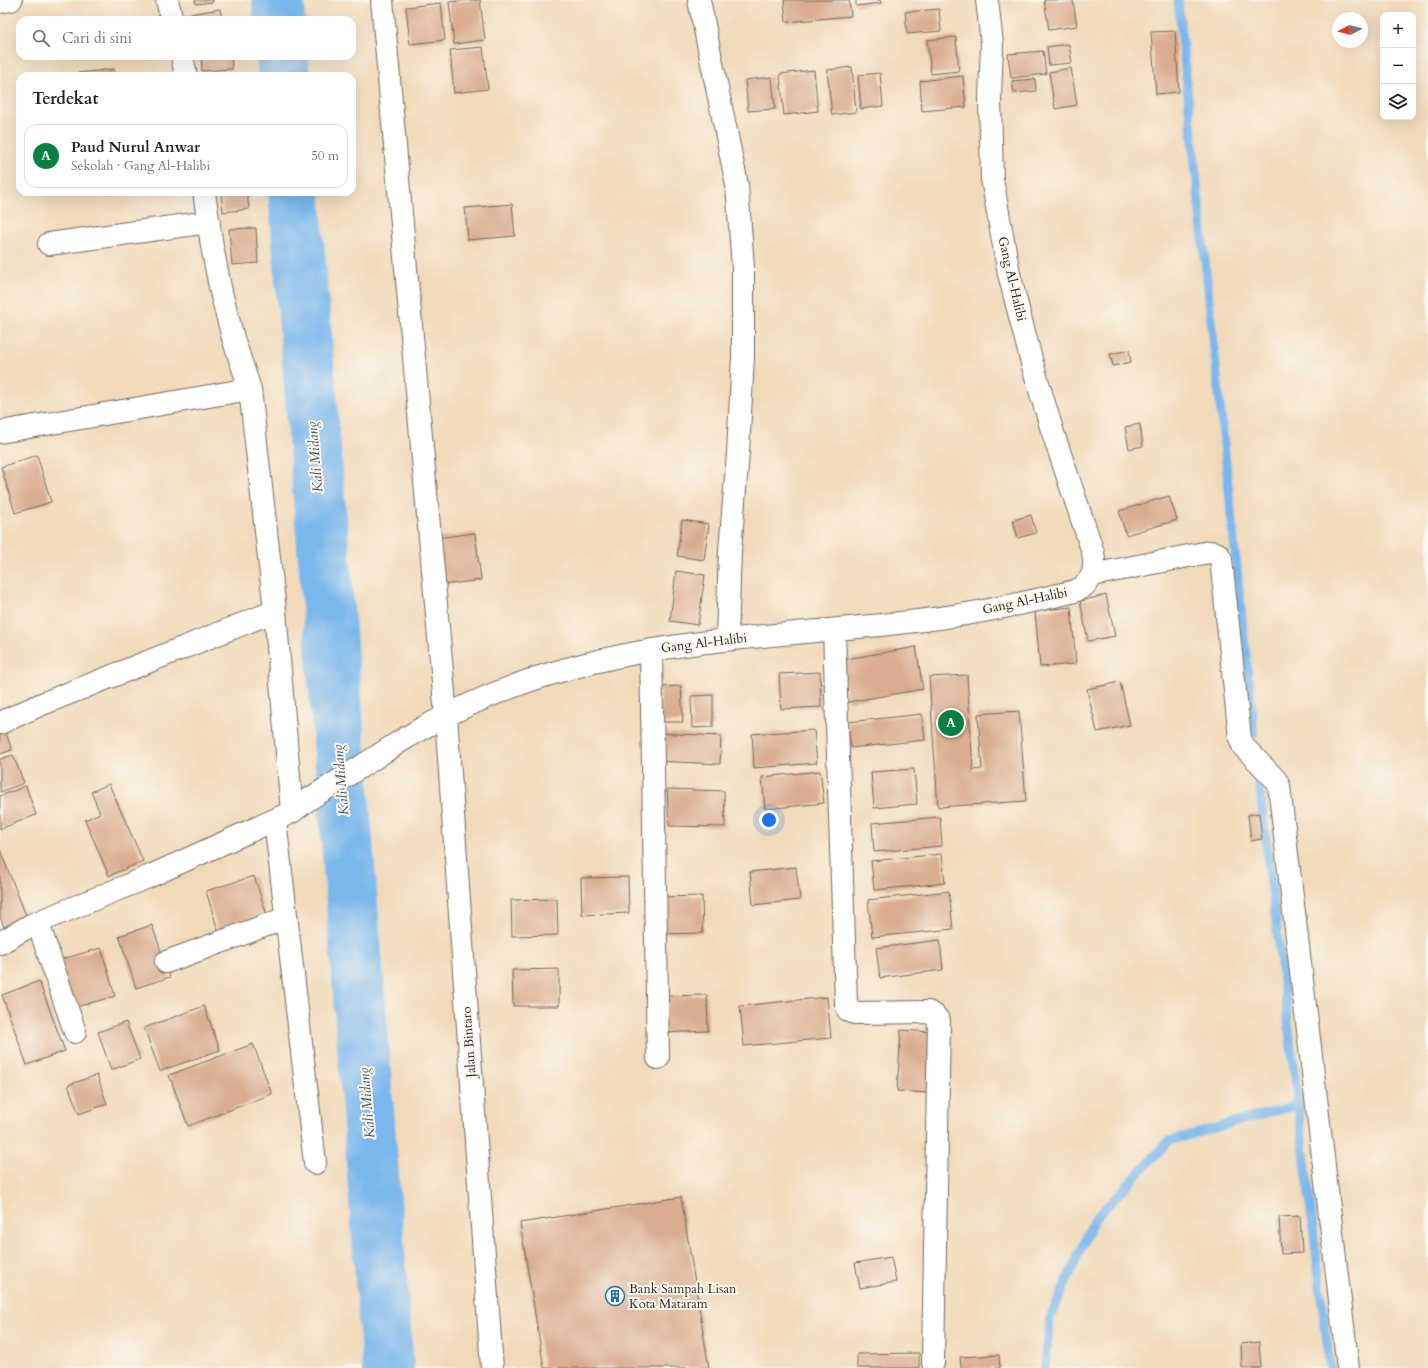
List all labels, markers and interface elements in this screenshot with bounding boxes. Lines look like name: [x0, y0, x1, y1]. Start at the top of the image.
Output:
north arrow: [1332, 12, 1368, 48]
map controls: [1380, 12, 1416, 120]
button: +: [1380, 12, 1416, 48]
search box: [16, 16, 356, 60]
icon: search: [30, 27, 52, 49]
text: Cari di sini: [62, 28, 132, 48]
button: −: [1380, 48, 1416, 84]
button: layers: [1380, 84, 1416, 120]
text: Terdekat: [32, 87, 98, 110]
text: Paud Nurul Anwar: [71, 137, 200, 157]
text: A: [41, 147, 51, 165]
text: 50 m: [311, 147, 339, 165]
text: Sekolah · Gang Al-Halibi: [71, 157, 210, 175]
street label: Gang Al-Halibi: [993, 235, 1031, 323]
water label: Kali Midang: [302, 420, 328, 493]
street label: Gang Al-Halibi: [981, 583, 1070, 619]
street label: Gang Al-Halibi: [660, 629, 748, 657]
pin: A: [938, 708, 964, 738]
water label: Kali Midang: [328, 743, 354, 816]
your location: [759, 810, 779, 830]
street label: Jalan Bintaro: [458, 1006, 481, 1080]
water label: Kali Midang: [354, 1066, 380, 1139]
place label: Bank Sampah Lisan Kota Mataram: [629, 1280, 737, 1313]
building icon: Bank Sampah Lisan Kota Mataram: [604, 1285, 626, 1307]

